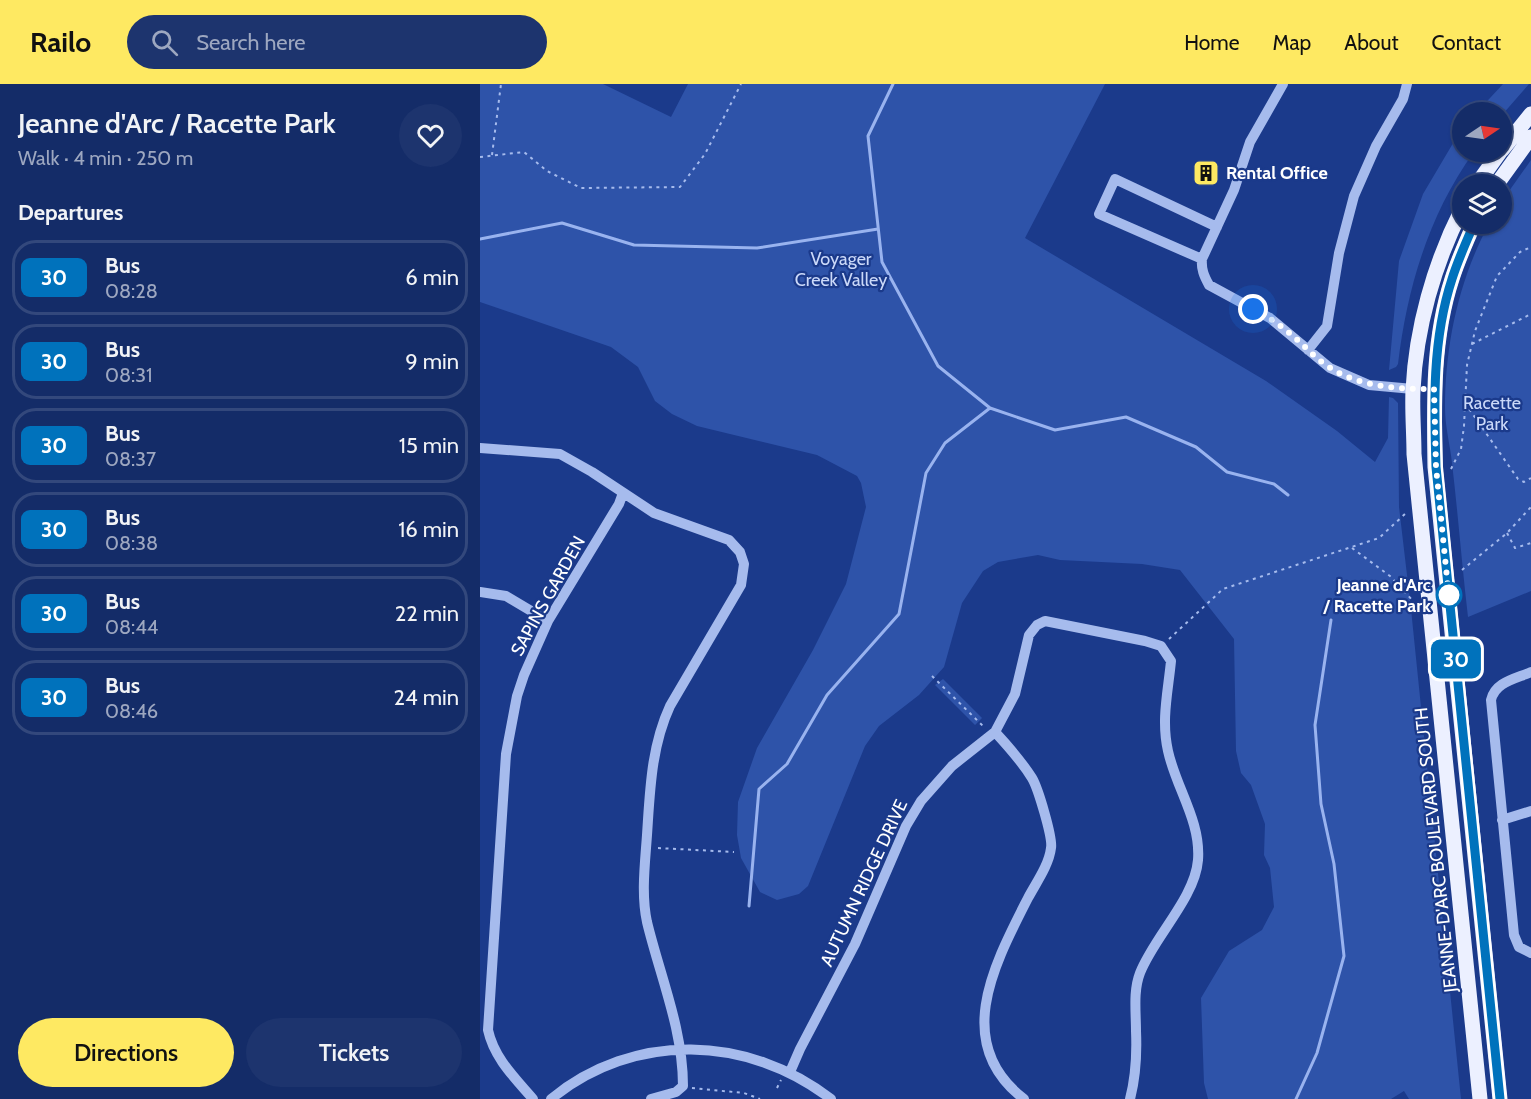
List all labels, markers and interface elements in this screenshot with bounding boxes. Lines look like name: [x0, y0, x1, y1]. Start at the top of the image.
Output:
search box: [127, 15, 547, 69]
text: Railo: [30, 25, 91, 59]
icon: search: [148, 26, 181, 59]
text: Search here: [196, 29, 306, 56]
text: Home: [1184, 30, 1240, 55]
text: Map: [1273, 30, 1311, 55]
text: About: [1344, 30, 1398, 55]
text: Contact: [1431, 30, 1501, 55]
north arrow: [1452, 102, 1512, 162]
map controls: [1452, 102, 1512, 234]
button: heart: [399, 104, 462, 167]
text: Jeanne d'Arc / Racette Park: [18, 106, 336, 140]
text: Walk · 4 min · 250 m: [18, 146, 193, 170]
building icon: Rental Office: [1191, 158, 1221, 188]
place label: Rental Office: [1226, 162, 1328, 184]
button: layers: [1452, 174, 1512, 234]
text: Departures: [18, 199, 123, 226]
park label: Voyager Creek Valley: [795, 248, 887, 291]
text: Bus: [105, 252, 140, 279]
text: 6 min: [405, 264, 459, 291]
text: 30: [41, 265, 67, 290]
text: 08:28: [105, 279, 158, 303]
your location: [1238, 294, 1268, 324]
text: Bus: [105, 336, 140, 363]
text: 9 min: [405, 348, 459, 375]
text: 30: [41, 349, 67, 374]
text: 08:31: [105, 363, 153, 387]
park label: Racette Park: [1463, 392, 1521, 435]
text: Bus: [105, 420, 140, 447]
text: 15 min: [399, 432, 459, 459]
text: 30: [41, 433, 67, 458]
text: 08:37: [105, 447, 156, 471]
text: Bus: [105, 504, 140, 531]
text: 16 min: [398, 516, 459, 543]
text: 30: [41, 517, 67, 542]
text: 08:38: [105, 531, 158, 555]
street label: SAPINS GARDEN: [506, 532, 590, 660]
place label: Jeanne d'Arc / Racette Park: [1322, 574, 1431, 617]
marker: Jeanne d'Arc / Racette Park: [1436, 582, 1462, 608]
text: Bus: [105, 588, 140, 615]
text: 22 min: [395, 600, 459, 627]
text: 30: [41, 601, 67, 626]
text: 08:44: [105, 615, 158, 639]
line badge: 30: [1429, 640, 1483, 678]
text: 30: [1443, 647, 1469, 672]
text: Bus: [105, 672, 140, 699]
text: 24 min: [394, 684, 459, 711]
text: 30: [41, 685, 67, 710]
text: 08:46: [105, 699, 158, 723]
street label: JEANNE-D'ARC BOULEVARD SOUTH: [1410, 706, 1462, 995]
street label: AUTUMN RIDGE DRIVE: [816, 796, 912, 970]
button: Directions: [18, 1018, 234, 1087]
button: Tickets: [246, 1018, 462, 1087]

